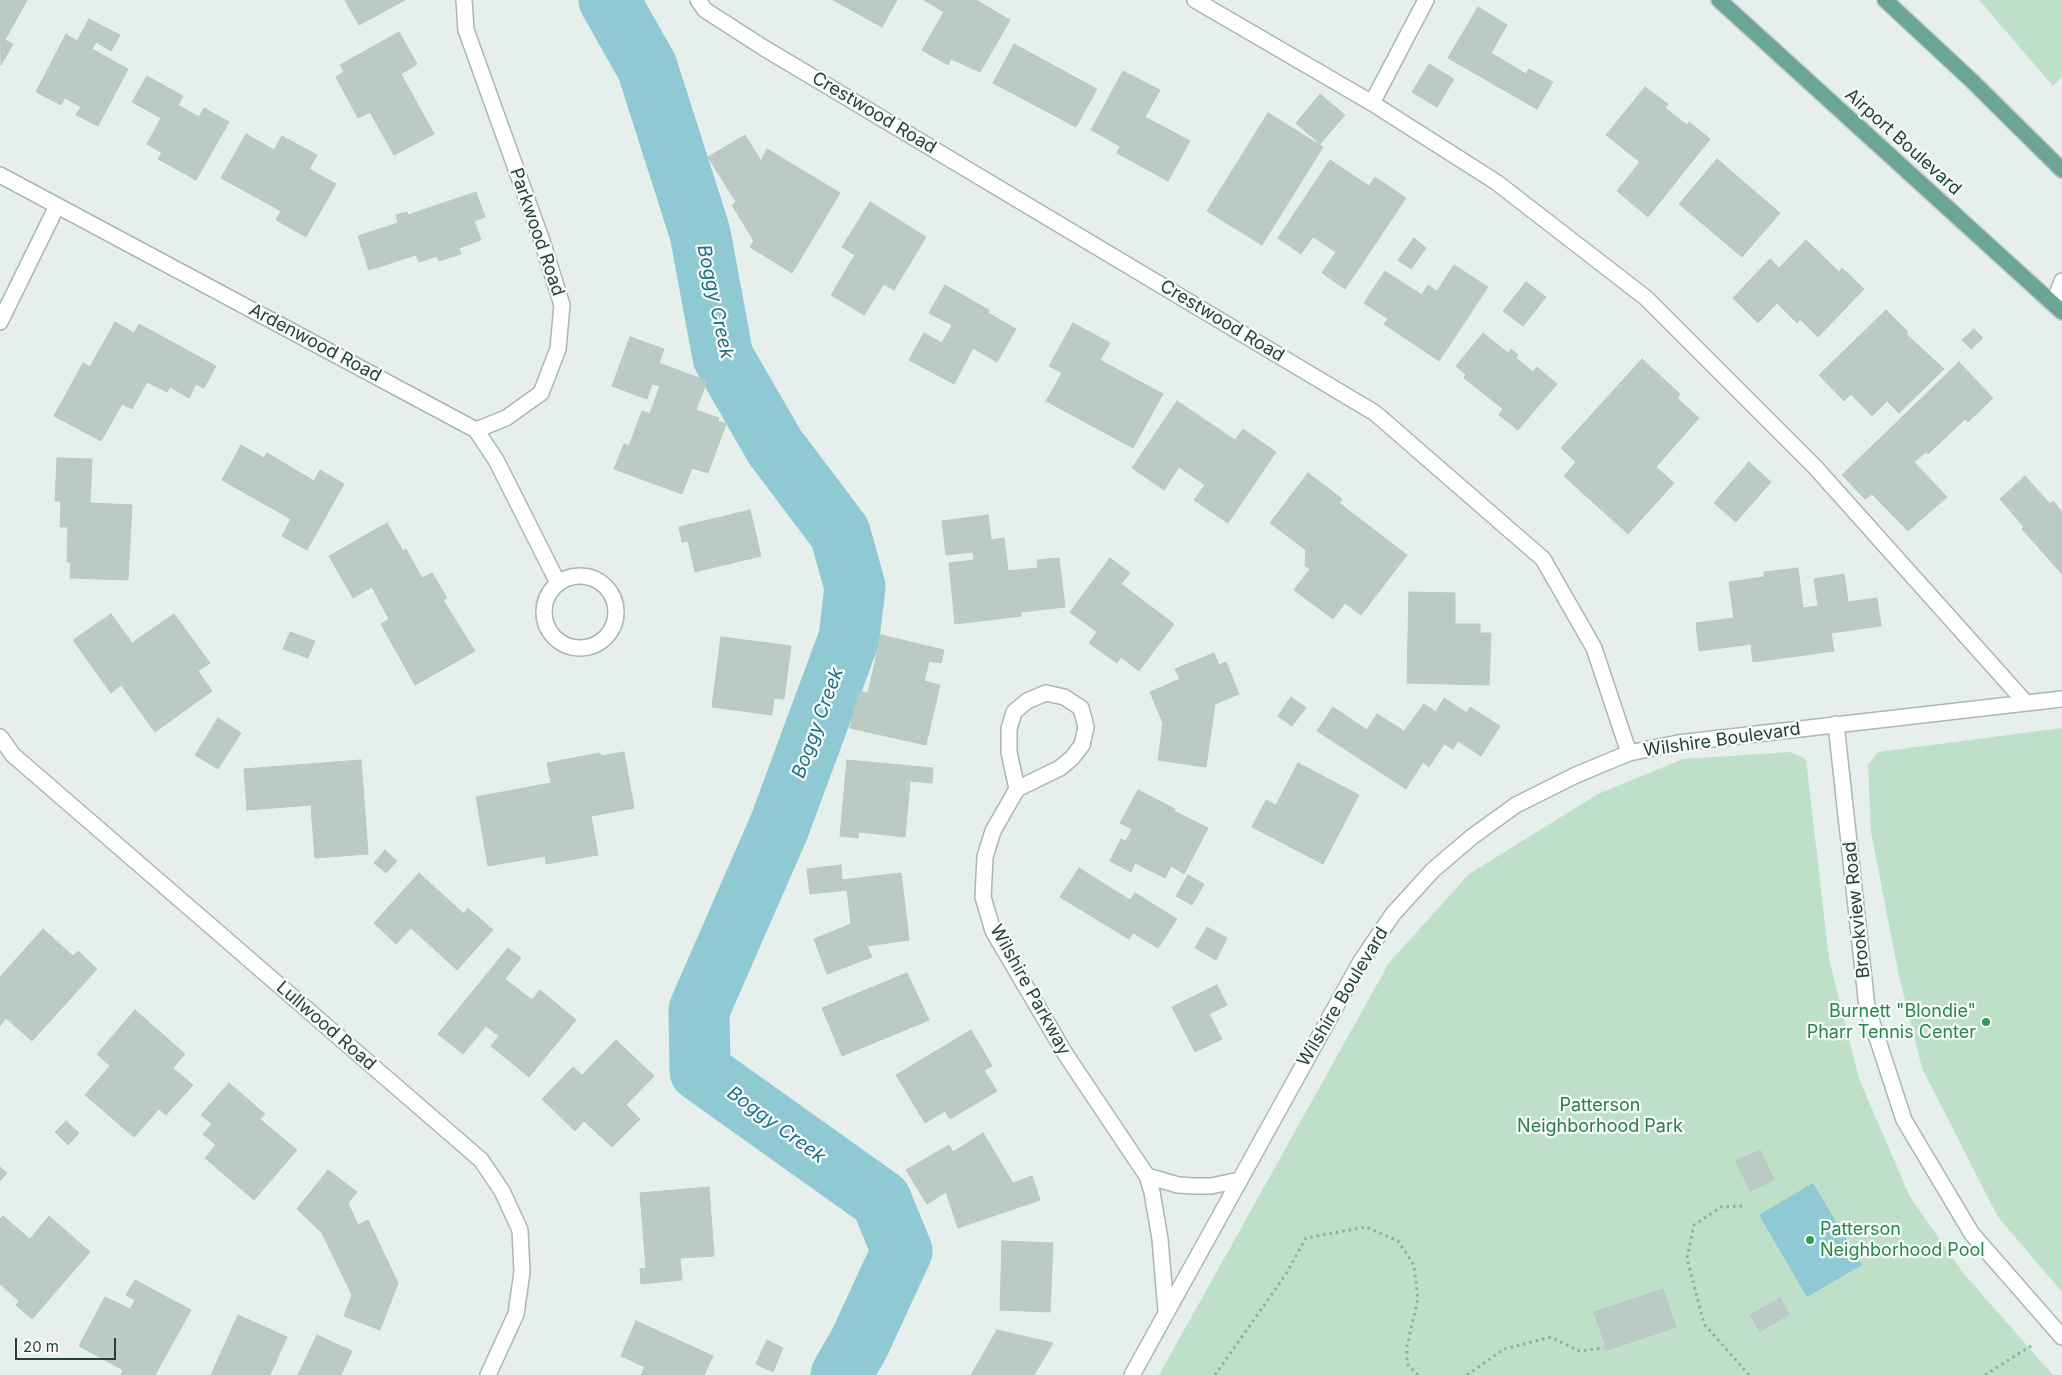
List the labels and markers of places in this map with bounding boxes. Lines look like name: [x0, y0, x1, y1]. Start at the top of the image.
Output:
place label: Burnett "Blondie" Pharr Tennis Center: [1807, 1001, 1976, 1044]
marker: Burnett "Blondie" Pharr Tennis Center: [1980, 1016, 1992, 1028]
place label: Patterson Neighborhood Pool: [1820, 1219, 1985, 1262]
marker: Patterson Neighborhood Pool: [1804, 1234, 1816, 1246]

